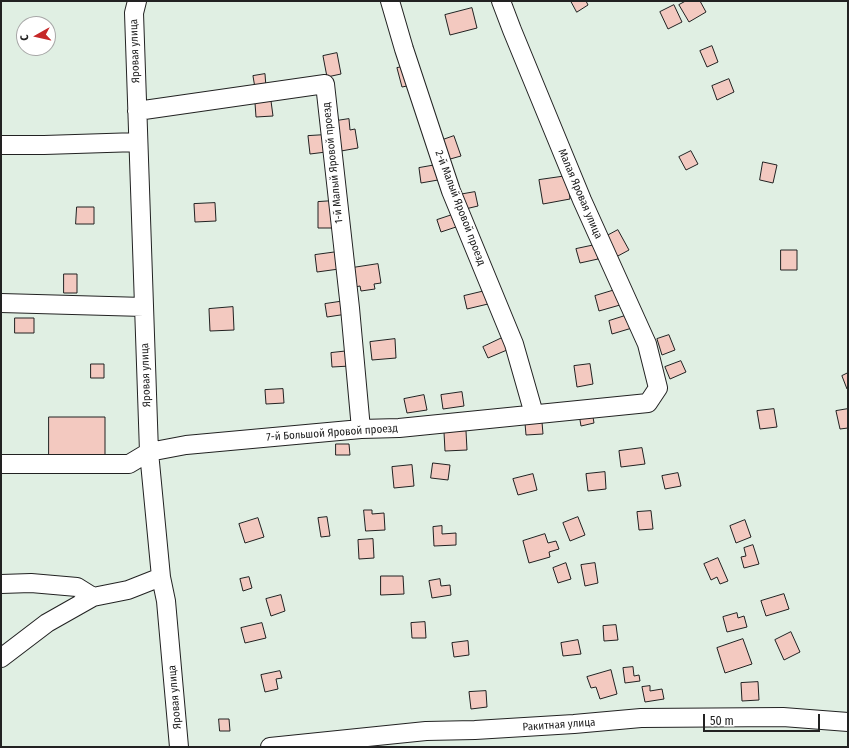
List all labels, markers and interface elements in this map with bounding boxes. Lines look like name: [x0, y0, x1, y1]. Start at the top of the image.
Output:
north arrow: [16, 16, 56, 56]
street label: Яровая улица: [127, 19, 143, 83]
text: С: [18, 34, 31, 41]
street label: 1-й Малый Яровой проезд: [320, 102, 346, 224]
street label: Малая Яровая улица: [555, 147, 605, 241]
street label: 2-й Малый Яровой проезд: [432, 148, 488, 268]
street label: Яровая улица: [138, 343, 154, 407]
street label: 7-й Большой Яровой проезд: [266, 422, 398, 444]
street label: Яровая улица: [166, 665, 184, 729]
scale bar: [705, 706, 822, 732]
text: 50 m: [710, 714, 734, 728]
street label: Ракитная улица: [522, 716, 596, 734]

